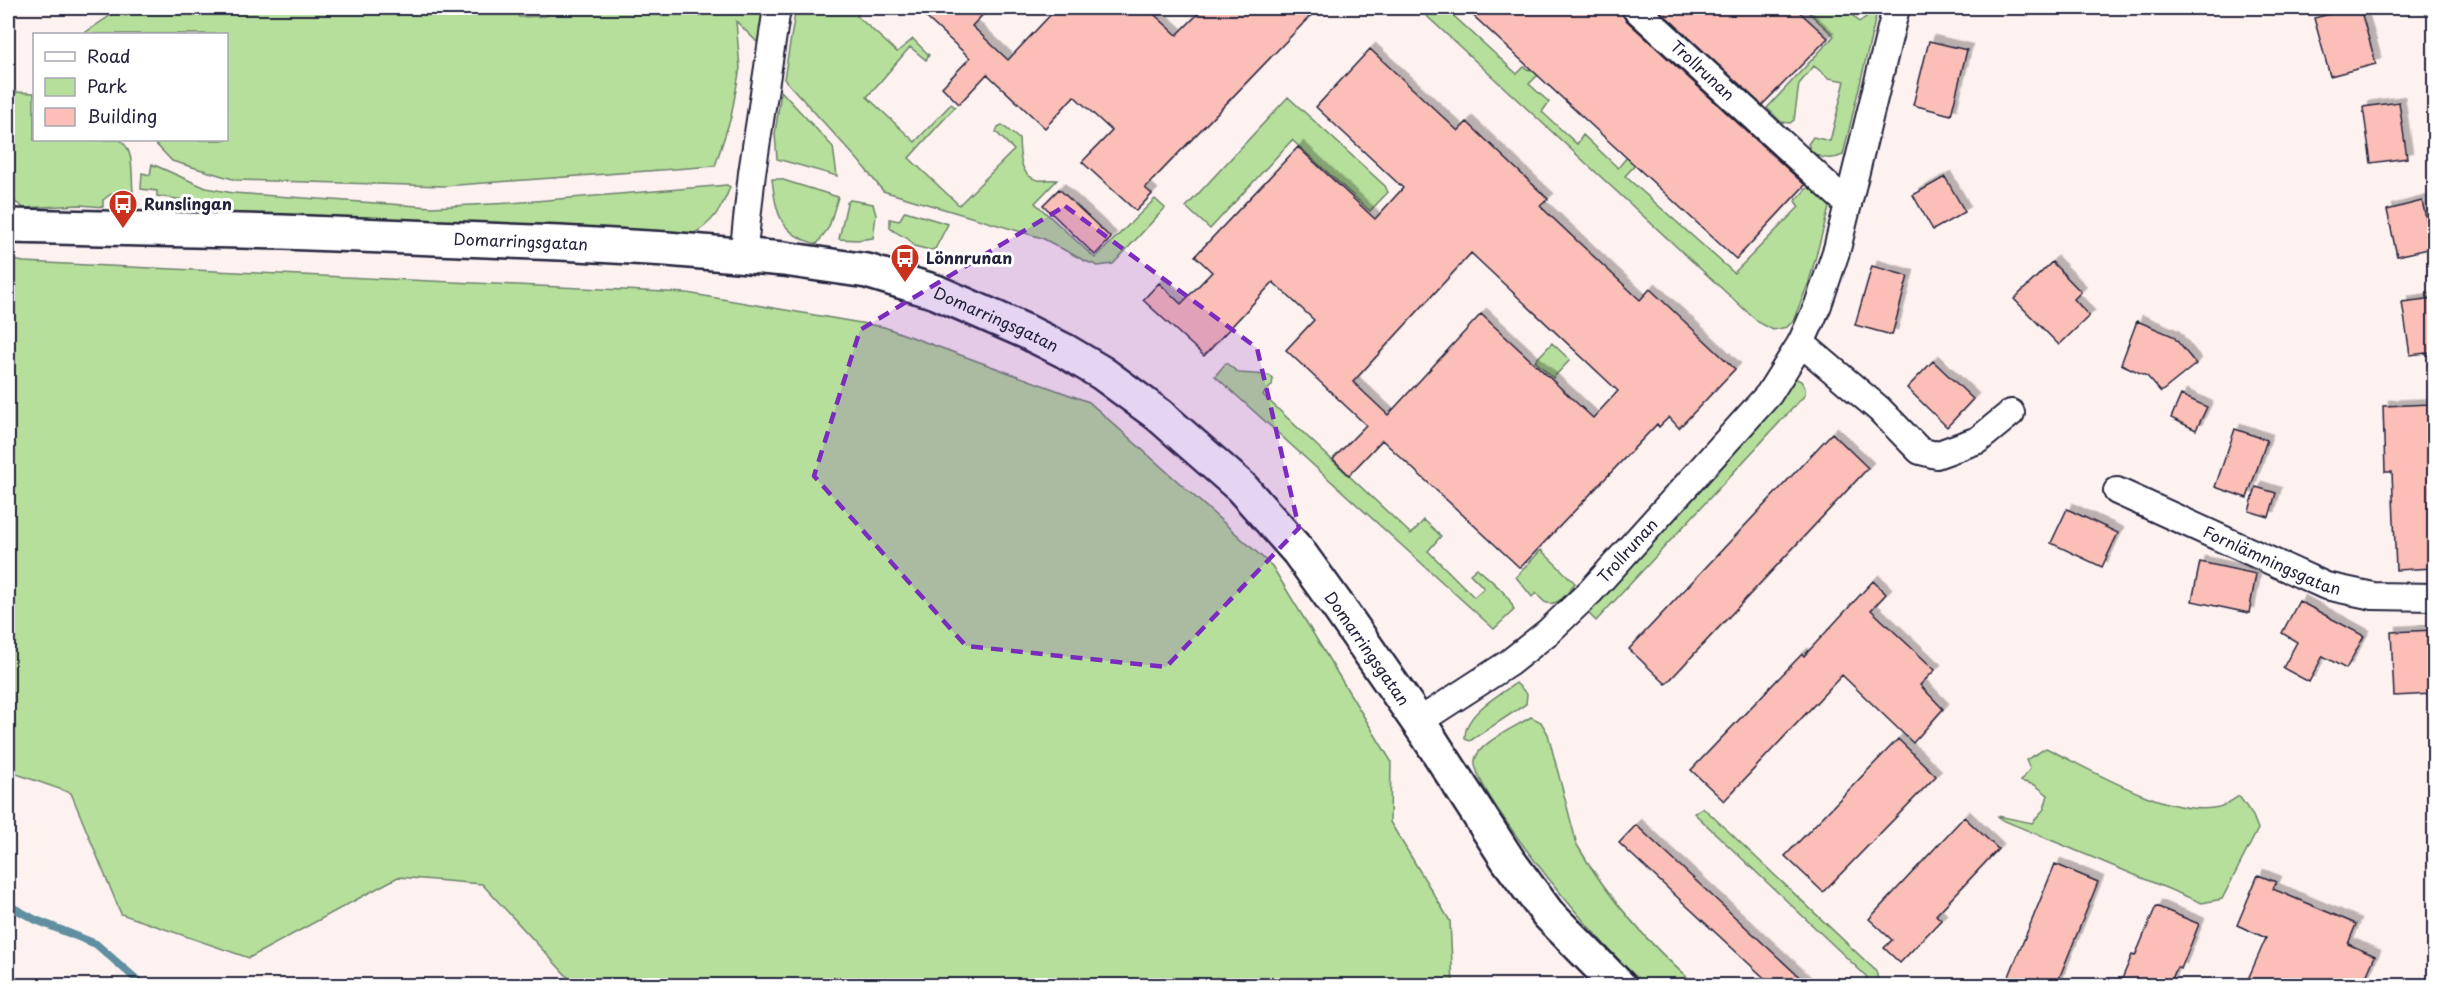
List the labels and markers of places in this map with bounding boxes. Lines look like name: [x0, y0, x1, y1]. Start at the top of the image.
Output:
bus stop icon: Runslingan: [107, 188, 139, 230]
place label: Runslingan: [144, 191, 232, 215]
bus stop icon: Lönnrunan: [889, 242, 921, 284]
place label: Lönnrunan: [926, 245, 1012, 269]

